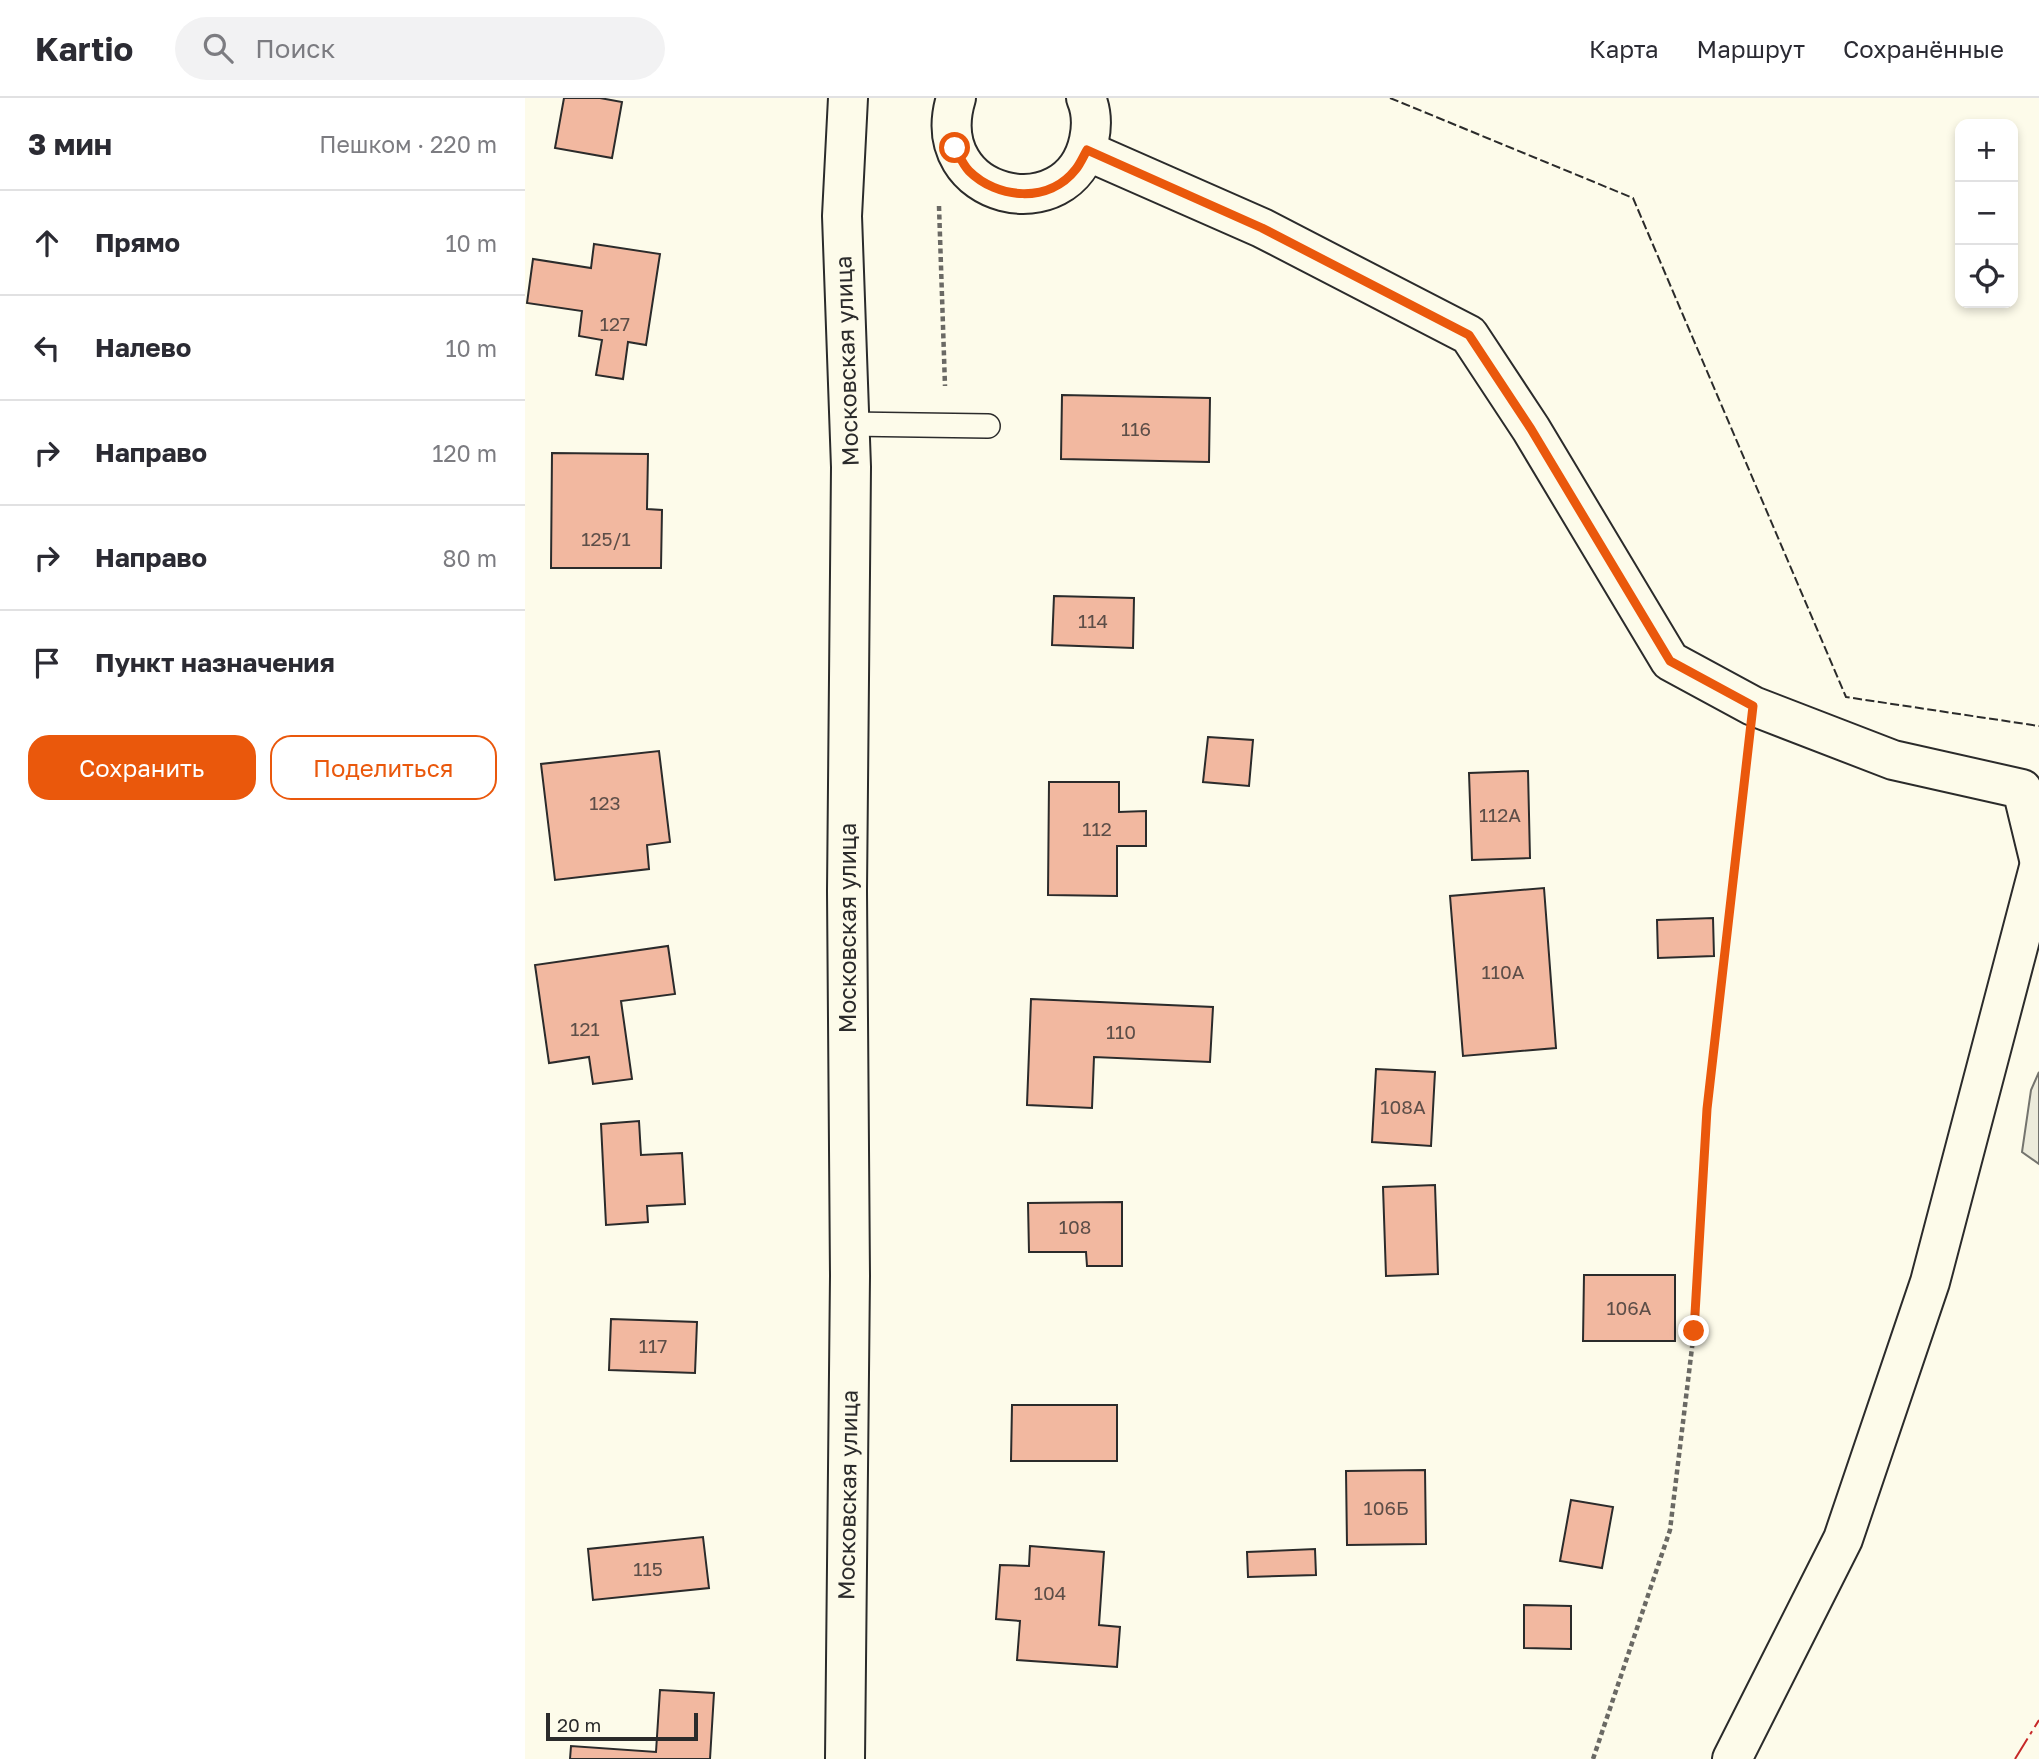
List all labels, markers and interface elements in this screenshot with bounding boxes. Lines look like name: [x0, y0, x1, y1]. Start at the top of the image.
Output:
search box: [175, 17, 665, 80]
text: Kartio: [35, 29, 133, 68]
icon: search: [199, 29, 237, 67]
text: Поиск: [255, 33, 335, 64]
text: Карта: [1589, 34, 1659, 63]
text: Маршрут: [1697, 34, 1805, 63]
text: Сохранённые: [1843, 34, 2004, 63]
map controls: [1955, 119, 2018, 308]
button: +: [1955, 119, 2018, 182]
text: 3 мин: [28, 126, 112, 162]
text: Пешком · 220 m: [319, 130, 497, 158]
route start: [939, 132, 970, 163]
button: −: [1955, 182, 2018, 245]
icon: ahead: [28, 224, 66, 262]
text: Прямо: [95, 227, 180, 258]
text: 10 m: [445, 229, 497, 257]
button: locate: [1955, 245, 2018, 308]
street label: Московская улица: [828, 255, 864, 467]
house number: 127: [600, 312, 630, 335]
icon: left: [28, 329, 66, 367]
text: Налево: [95, 332, 191, 363]
text: 10 m: [445, 334, 497, 362]
house number: 116: [1121, 417, 1151, 440]
icon: right: [28, 434, 66, 472]
text: Направо: [95, 437, 207, 468]
text: 120 m: [432, 439, 497, 467]
house number: 125/1: [581, 527, 631, 550]
icon: right: [28, 539, 66, 577]
text: Направо: [95, 542, 207, 573]
text: 80 m: [443, 544, 497, 572]
house number: 114: [1078, 609, 1108, 632]
icon: arrive: [28, 644, 66, 682]
text: Пункт назначения: [95, 647, 335, 678]
button: Сохранить: [28, 735, 256, 800]
button: Поделиться: [270, 735, 497, 800]
house number: 123: [589, 791, 621, 814]
house number: 112А: [1479, 803, 1521, 826]
house number: 112: [1082, 817, 1112, 840]
street label: Московская улица: [833, 823, 861, 1033]
house number: 110А: [1482, 960, 1525, 983]
house number: 121: [570, 1017, 600, 1040]
house number: 110: [1106, 1020, 1136, 1043]
house number: 108А: [1380, 1095, 1426, 1118]
house number: 108: [1059, 1215, 1091, 1238]
house number: 106А: [1606, 1296, 1652, 1319]
route end: [1678, 1315, 1709, 1346]
house number: 117: [639, 1334, 667, 1357]
street label: Московская улица: [831, 1390, 863, 1600]
house number: 106Б: [1363, 1496, 1409, 1519]
house number: 115: [633, 1557, 663, 1580]
house number: 104: [1034, 1581, 1066, 1604]
scale bar: [546, 1710, 698, 1742]
text: 20 m: [557, 1713, 601, 1736]

